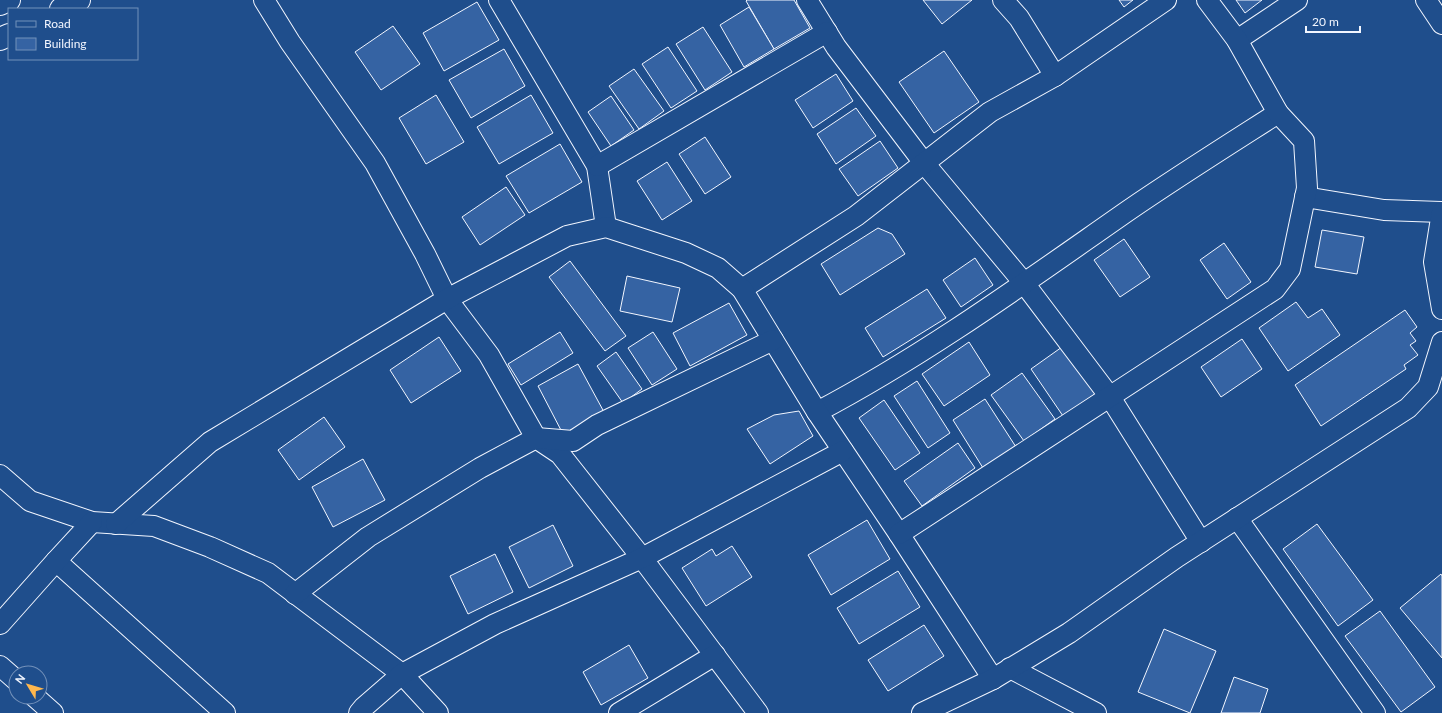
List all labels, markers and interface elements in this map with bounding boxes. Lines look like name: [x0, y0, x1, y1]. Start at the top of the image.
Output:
legend: [8, 8, 138, 60]
scale bar: [1306, 8, 1360, 34]
text: 20 m: [1312, 14, 1339, 29]
text: Road: [44, 16, 71, 31]
text: Building: [44, 36, 87, 51]
north arrow: [8, 665, 48, 705]
text: N: [12, 671, 27, 686]

